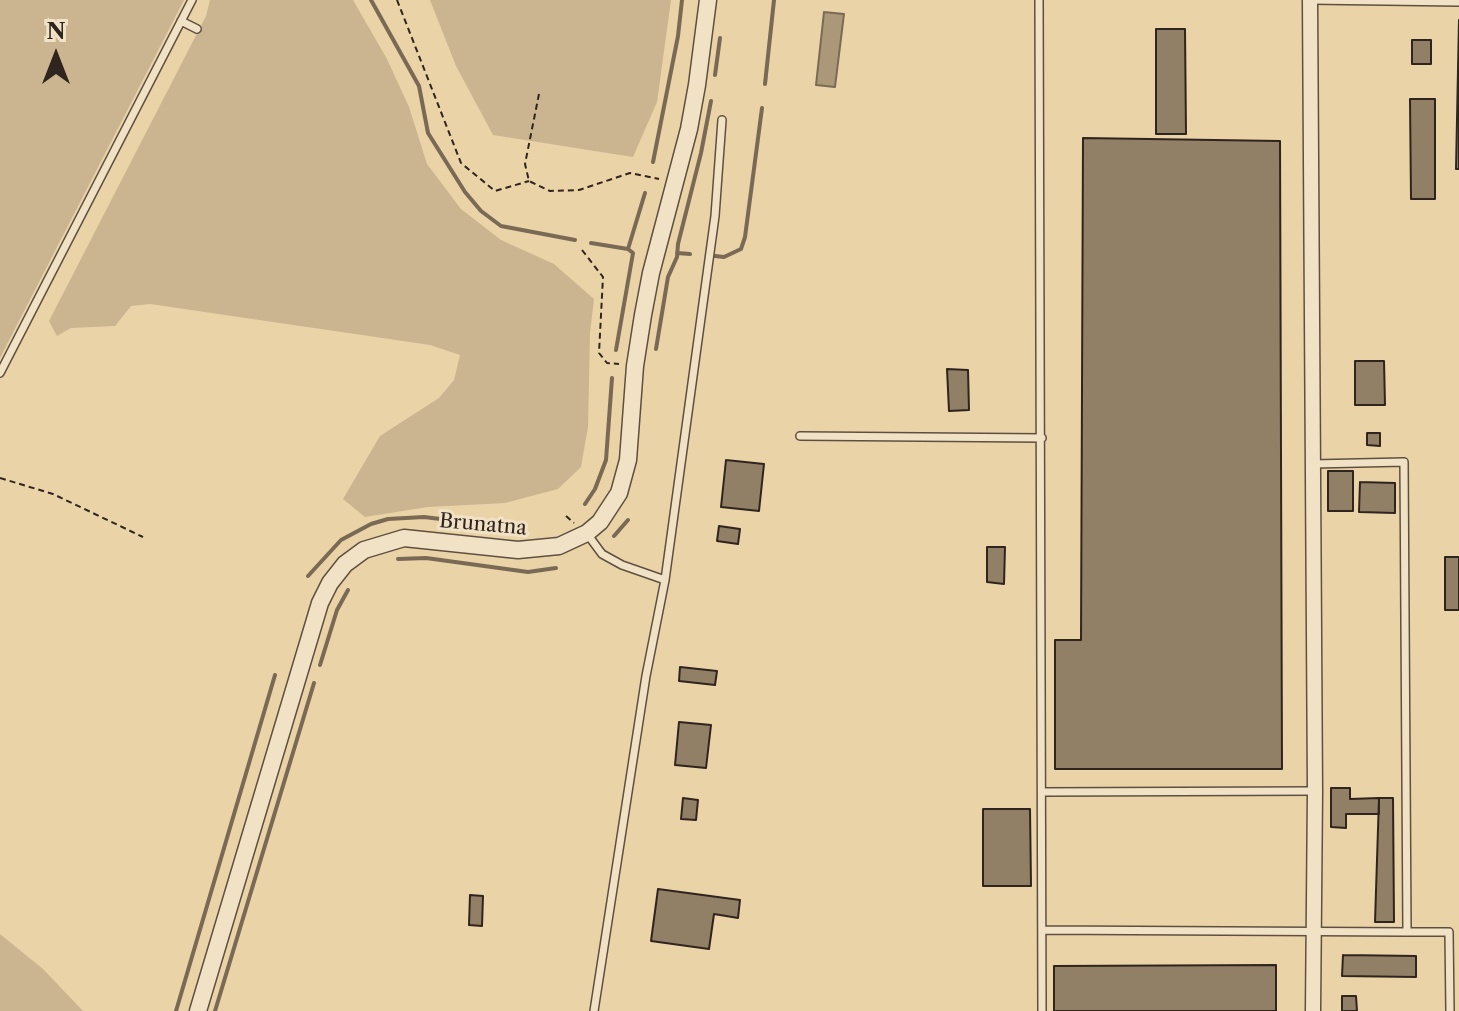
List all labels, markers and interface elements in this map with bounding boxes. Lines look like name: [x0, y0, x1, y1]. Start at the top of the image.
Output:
north arrow: [16, 16, 96, 96]
text: N: [46, 18, 66, 45]
street label: Brunatna: [438, 509, 528, 541]

